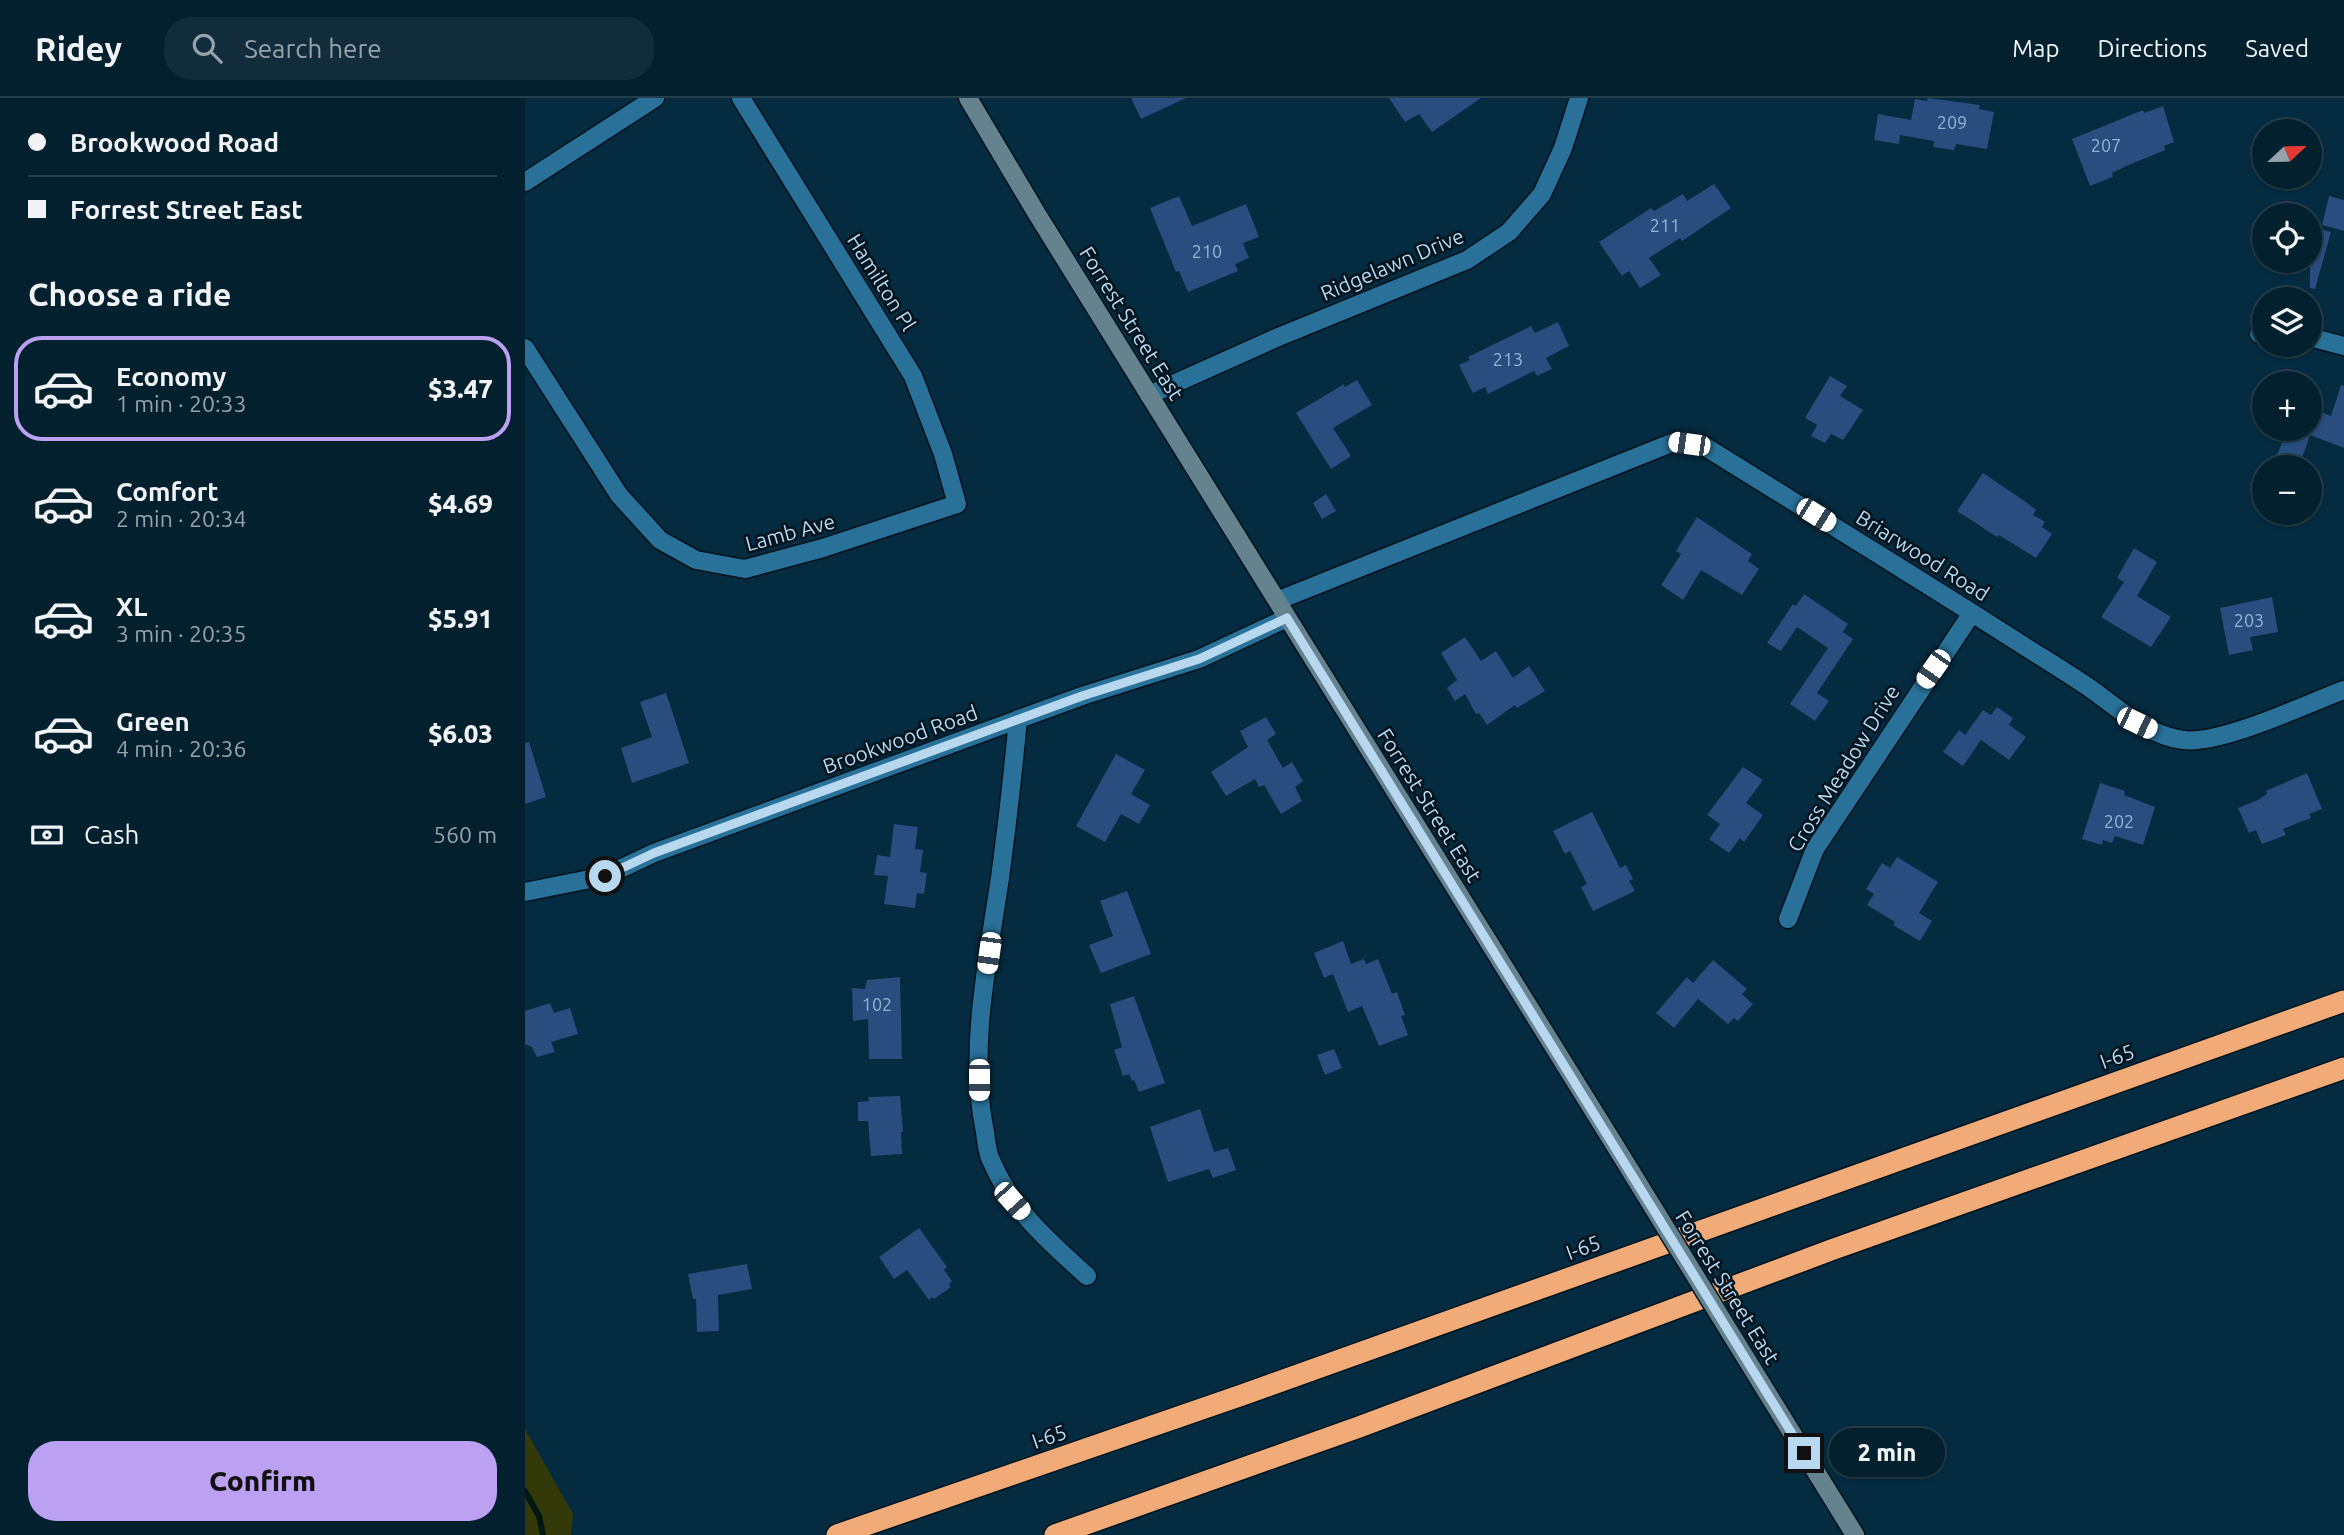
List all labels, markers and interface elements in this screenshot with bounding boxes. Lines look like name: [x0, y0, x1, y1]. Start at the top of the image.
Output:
search box: [164, 17, 654, 80]
icon: search: [188, 29, 226, 67]
text: Ridey: [35, 30, 122, 67]
text: Search here: [244, 34, 382, 63]
text: Map: [2012, 35, 2059, 62]
text: Directions: [2097, 35, 2207, 62]
text: Saved: [2245, 35, 2309, 62]
house number: 209: [1937, 112, 1967, 132]
north arrow: [2252, 119, 2322, 189]
map controls: [2252, 119, 2322, 525]
text: Brookwood Road: [70, 128, 279, 157]
house number: 207: [2091, 135, 2121, 155]
text: Forrest Street East: [70, 195, 302, 224]
button: locate: [2252, 203, 2322, 273]
house number: 211: [1650, 215, 1680, 235]
street label: Ridgelawn Drive: [1317, 223, 1467, 305]
street label: Hamilton Pl: [843, 229, 921, 335]
house number: 210: [1192, 241, 1222, 261]
street label: Forrest Street East: [1075, 242, 1189, 404]
text: Choose a ride: [28, 276, 231, 312]
button: layers: [2252, 287, 2322, 357]
house number: 213: [1493, 349, 1523, 369]
icon: car: [32, 357, 95, 420]
text: Economy: [116, 362, 226, 391]
button: +: [2252, 371, 2322, 441]
text: $3.47: [428, 374, 493, 403]
text: 1 min · 20:33: [116, 391, 247, 416]
car: [1667, 431, 1712, 457]
button: −: [2252, 455, 2322, 525]
icon: car: [32, 472, 95, 535]
text: Comfort: [116, 477, 219, 506]
text: $4.69: [428, 489, 493, 518]
car: [1793, 495, 1840, 535]
street label: Briarwood Road: [1852, 505, 1994, 605]
text: 2 min · 20:34: [116, 506, 247, 531]
street label: Lamb Ave: [743, 509, 837, 555]
icon: car: [32, 587, 95, 650]
text: XL: [116, 592, 147, 621]
text: $5.91: [428, 604, 493, 633]
house number: 203: [2234, 610, 2264, 630]
text: 3 min · 20:35: [116, 621, 247, 646]
car: [1913, 646, 1954, 692]
street label: Cross Meadow Drive: [1782, 680, 1904, 856]
street label: Brookwood Road: [819, 700, 981, 778]
icon: car: [32, 702, 95, 765]
car: [2114, 704, 2161, 742]
text: Green: [116, 707, 190, 736]
text: $6.03: [428, 719, 493, 748]
street label: Forrest Street East: [1373, 724, 1487, 886]
text: 4 min · 20:36: [116, 736, 247, 761]
house number: 202: [2104, 811, 2134, 831]
icon: cash: [28, 816, 66, 854]
text: Cash: [84, 820, 139, 849]
text: 560 m: [433, 822, 497, 847]
route start: [589, 860, 621, 892]
car: [976, 931, 1003, 975]
house number: 102: [862, 994, 892, 1014]
street label: I-65: [2096, 1039, 2138, 1073]
car: [969, 1059, 990, 1101]
car: [991, 1178, 1034, 1224]
street label: Forrest Street East: [1671, 1206, 1785, 1368]
street label: I-65: [1562, 1230, 1604, 1264]
street label: I-65: [1028, 1419, 1070, 1453]
callout: 2 min: [1829, 1428, 1944, 1478]
route end: [1788, 1437, 1820, 1469]
text: 2 min: [1858, 1440, 1916, 1465]
button: Confirm: [28, 1441, 497, 1521]

